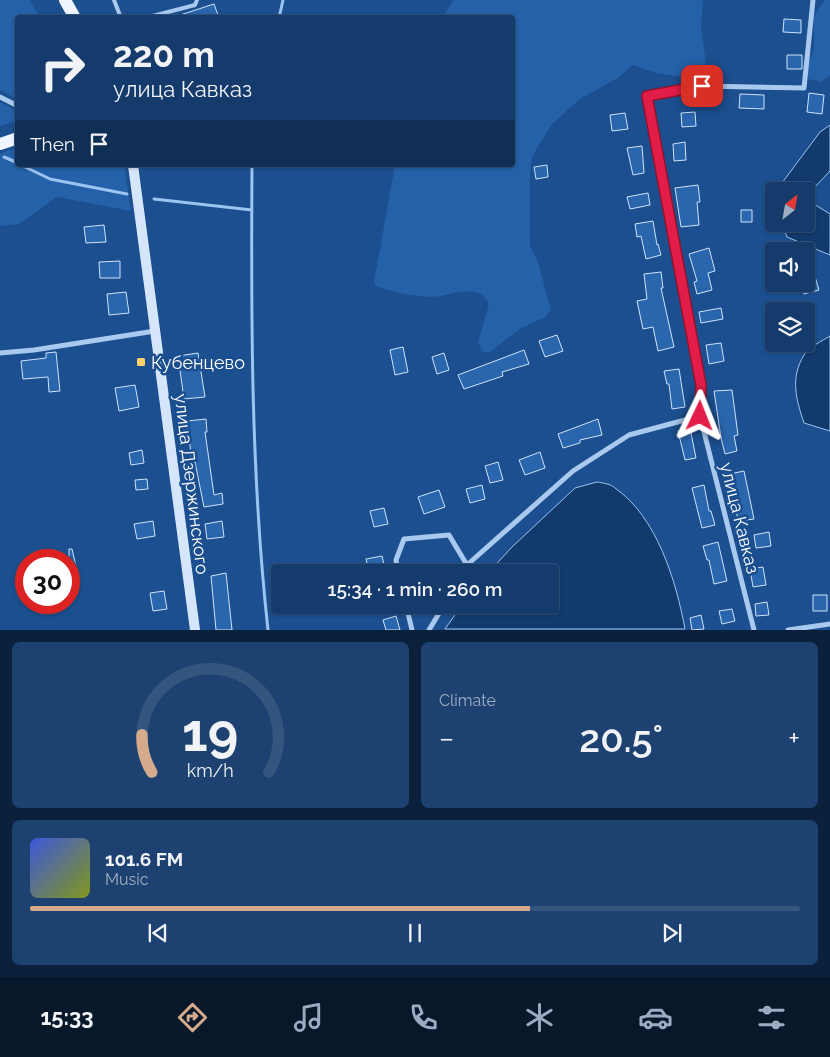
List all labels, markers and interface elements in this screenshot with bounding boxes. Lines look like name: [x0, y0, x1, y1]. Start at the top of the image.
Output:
text: 220 m: [113, 34, 215, 75]
icon: right: [30, 35, 95, 100]
pin: [681, 65, 723, 107]
icon: arrive: [688, 72, 716, 100]
text: улица Кавказ: [113, 76, 252, 102]
icon: arrive: [85, 130, 113, 158]
text: Then: [30, 133, 75, 155]
north arrow: [765, 182, 815, 232]
map controls: [765, 182, 815, 352]
button: sound: [765, 242, 815, 292]
button: layers: [765, 302, 815, 352]
place label: Кубенцево: [151, 352, 245, 373]
marker: Кубенцево: [135, 356, 147, 368]
position arrow: [673, 389, 725, 441]
street label: улица Дзержинского: [170, 392, 214, 576]
street label: улица Кавказ: [716, 460, 764, 576]
speed limit sign: 30: [15, 549, 80, 614]
text: 15:34 · 1 min · 260 m: [328, 578, 502, 600]
text: Climate: [439, 691, 496, 710]
text: 19: [182, 702, 239, 763]
text: 20.5°: [579, 716, 663, 761]
text: −: [439, 722, 454, 755]
text: +: [788, 722, 800, 755]
text: km/h: [187, 760, 234, 781]
text: 101.6 FM: [105, 848, 183, 870]
text: Music: [105, 870, 149, 889]
icon: previous: [144, 919, 172, 947]
icon: pause: [401, 919, 429, 947]
icon: next: [658, 919, 686, 947]
icon: directions: [175, 1000, 210, 1035]
icon: music: [291, 1000, 326, 1035]
icon: phone: [406, 1000, 441, 1035]
icon: climate: [522, 1000, 557, 1035]
icon: car: [638, 1000, 673, 1035]
icon: filters: [754, 1000, 789, 1035]
text: 15:33: [40, 1004, 94, 1030]

